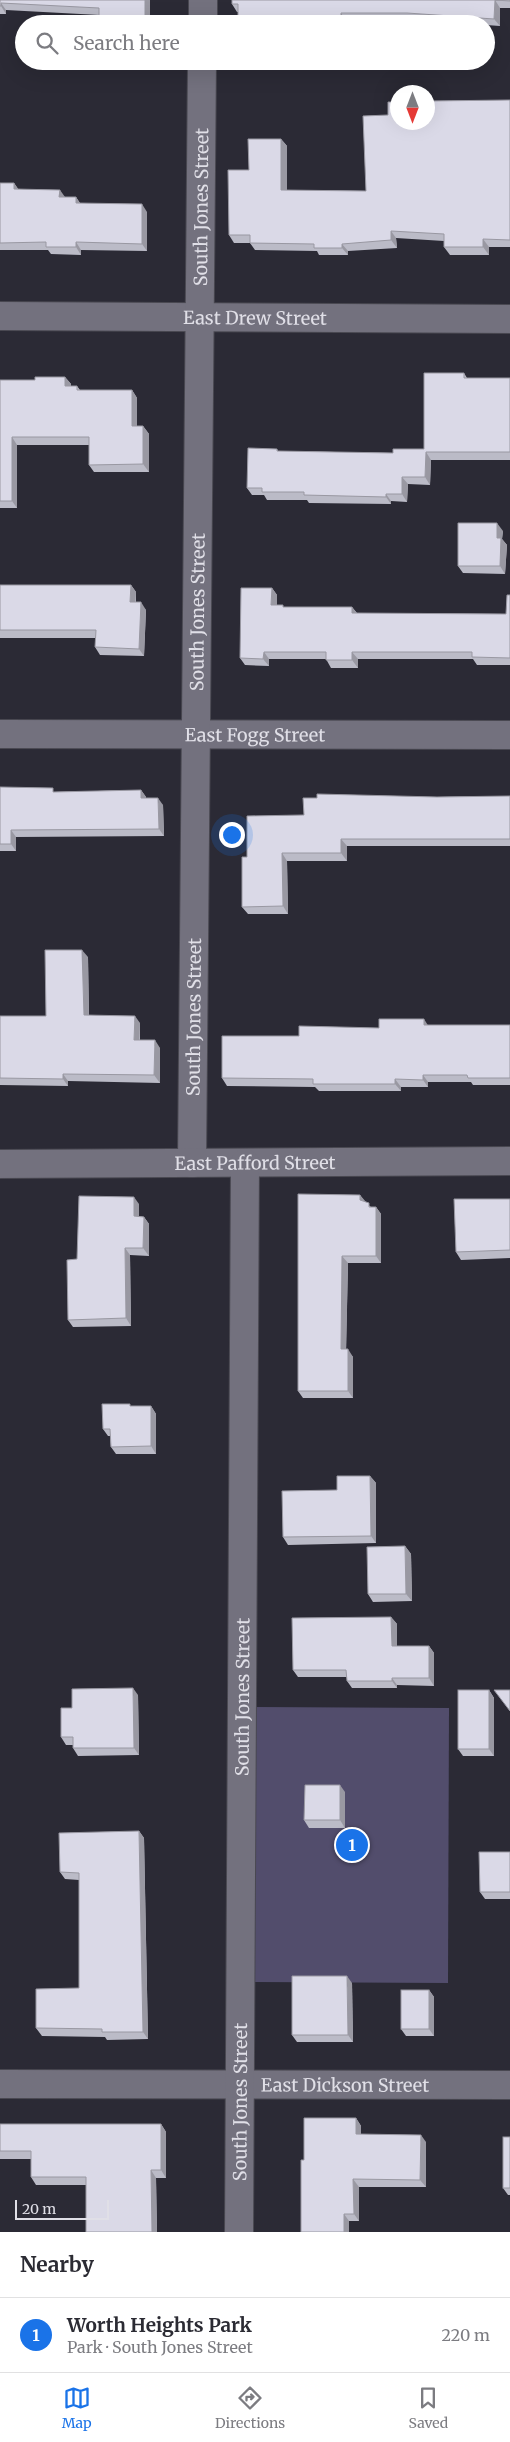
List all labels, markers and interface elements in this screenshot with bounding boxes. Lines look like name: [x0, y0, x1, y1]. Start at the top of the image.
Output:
search box: [15, 15, 495, 70]
icon: search: [33, 29, 61, 57]
text: Search here: [73, 31, 180, 55]
north arrow: [390, 85, 435, 130]
street label: South Jones Street: [188, 128, 213, 286]
street label: East Drew Street: [183, 306, 327, 329]
street label: South Jones Street: [185, 533, 209, 691]
street label: East Fogg Street: [185, 723, 325, 746]
your location: [219, 822, 245, 848]
street label: South Jones Street: [181, 938, 206, 1096]
street label: East Pafford Street: [174, 1151, 336, 1174]
street label: South Jones Street: [230, 1618, 254, 1776]
pin: 1: [336, 1826, 368, 1864]
street label: South Jones Street: [228, 2023, 252, 2181]
street label: East Dickson Street: [261, 2073, 429, 2096]
scale bar: [15, 2197, 109, 2220]
text: 20 m: [22, 2200, 56, 2218]
text: Nearby: [20, 2251, 94, 2278]
text: Worth Heights Park: [67, 2313, 252, 2337]
text: 1: [32, 2325, 40, 2345]
text: 220 m: [442, 2325, 490, 2345]
text: Park · South Jones Street: [67, 2337, 253, 2357]
tab: Map: [62, 2384, 92, 2432]
tab: Directions: [215, 2384, 285, 2432]
tab: Saved: [409, 2384, 448, 2432]

